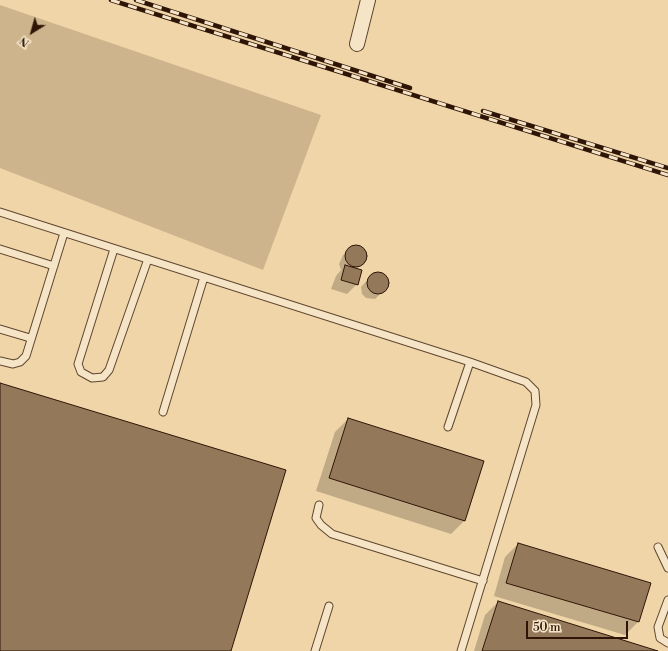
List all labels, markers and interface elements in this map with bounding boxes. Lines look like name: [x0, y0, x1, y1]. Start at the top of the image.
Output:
north arrow: [12, 12, 52, 52]
text: N: [17, 33, 32, 50]
scale bar: [528, 613, 630, 639]
text: 50 m: [533, 620, 561, 635]

